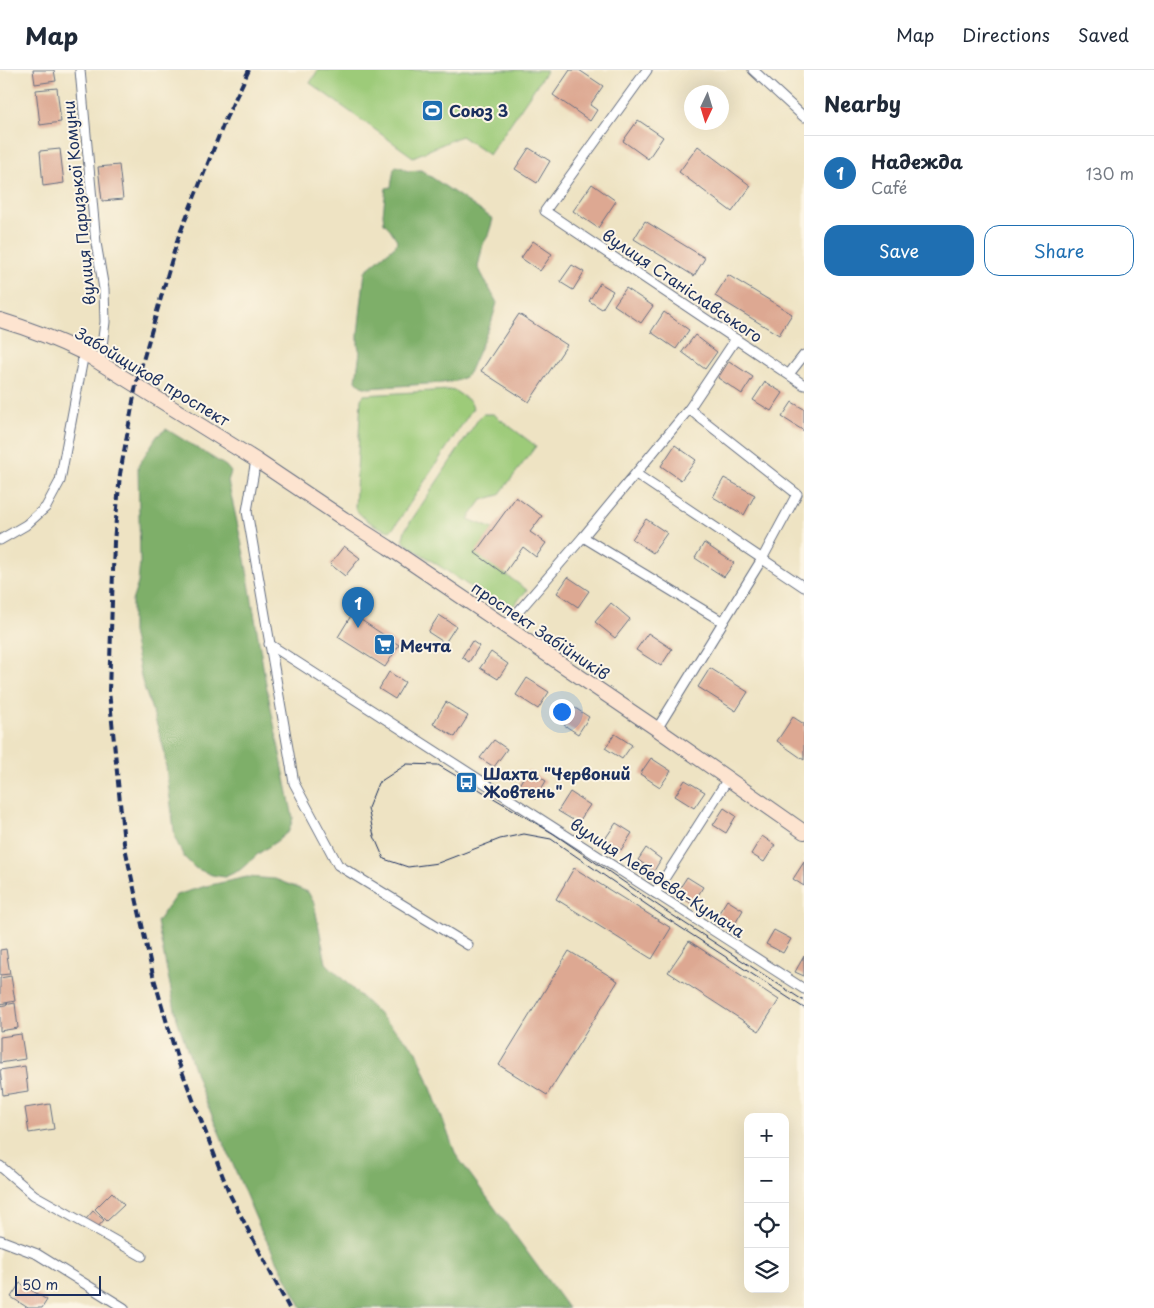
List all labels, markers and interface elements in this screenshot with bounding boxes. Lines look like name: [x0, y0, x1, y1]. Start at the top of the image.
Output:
text: Map: [25, 17, 78, 53]
text: Map: [896, 21, 934, 48]
text: Directions: [962, 21, 1050, 48]
text: Saved: [1078, 21, 1129, 48]
north arrow: [684, 85, 729, 130]
text: Nearby: [824, 87, 901, 119]
sports icon: Союз 3: [421, 98, 445, 122]
place label: Союз 3: [449, 98, 508, 122]
street label: вулиця Паризької Комуни: [55, 99, 101, 307]
text: Надежда: [871, 147, 963, 175]
text: 1: [836, 161, 844, 185]
text: 130 m: [1086, 161, 1134, 185]
text: Café: [871, 175, 907, 199]
street label: вулиця Станіславського: [598, 222, 768, 348]
button: Save: [824, 225, 974, 276]
button: Share: [984, 225, 1134, 276]
street label: Забойщиков проспект: [70, 320, 235, 432]
street label: проспект Забійників: [467, 575, 615, 685]
pin: 1: [342, 587, 374, 628]
supermarket icon: Мечта: [372, 633, 396, 657]
place label: Мечта: [400, 633, 451, 657]
your location: [549, 699, 575, 725]
place label: Шахта "Червоний Жовтень": [483, 761, 631, 803]
bus stop icon: Шахта "Червоний Жовтень": [455, 770, 479, 794]
street label: вулиця Лебедєва-Кумача: [566, 811, 750, 943]
map controls: [744, 1113, 789, 1293]
button: +: [744, 1113, 789, 1158]
button: −: [744, 1158, 789, 1203]
button: locate: [744, 1203, 789, 1248]
button: layers: [744, 1248, 789, 1293]
scale bar: [15, 1273, 101, 1296]
text: 50 m: [22, 1274, 58, 1295]

